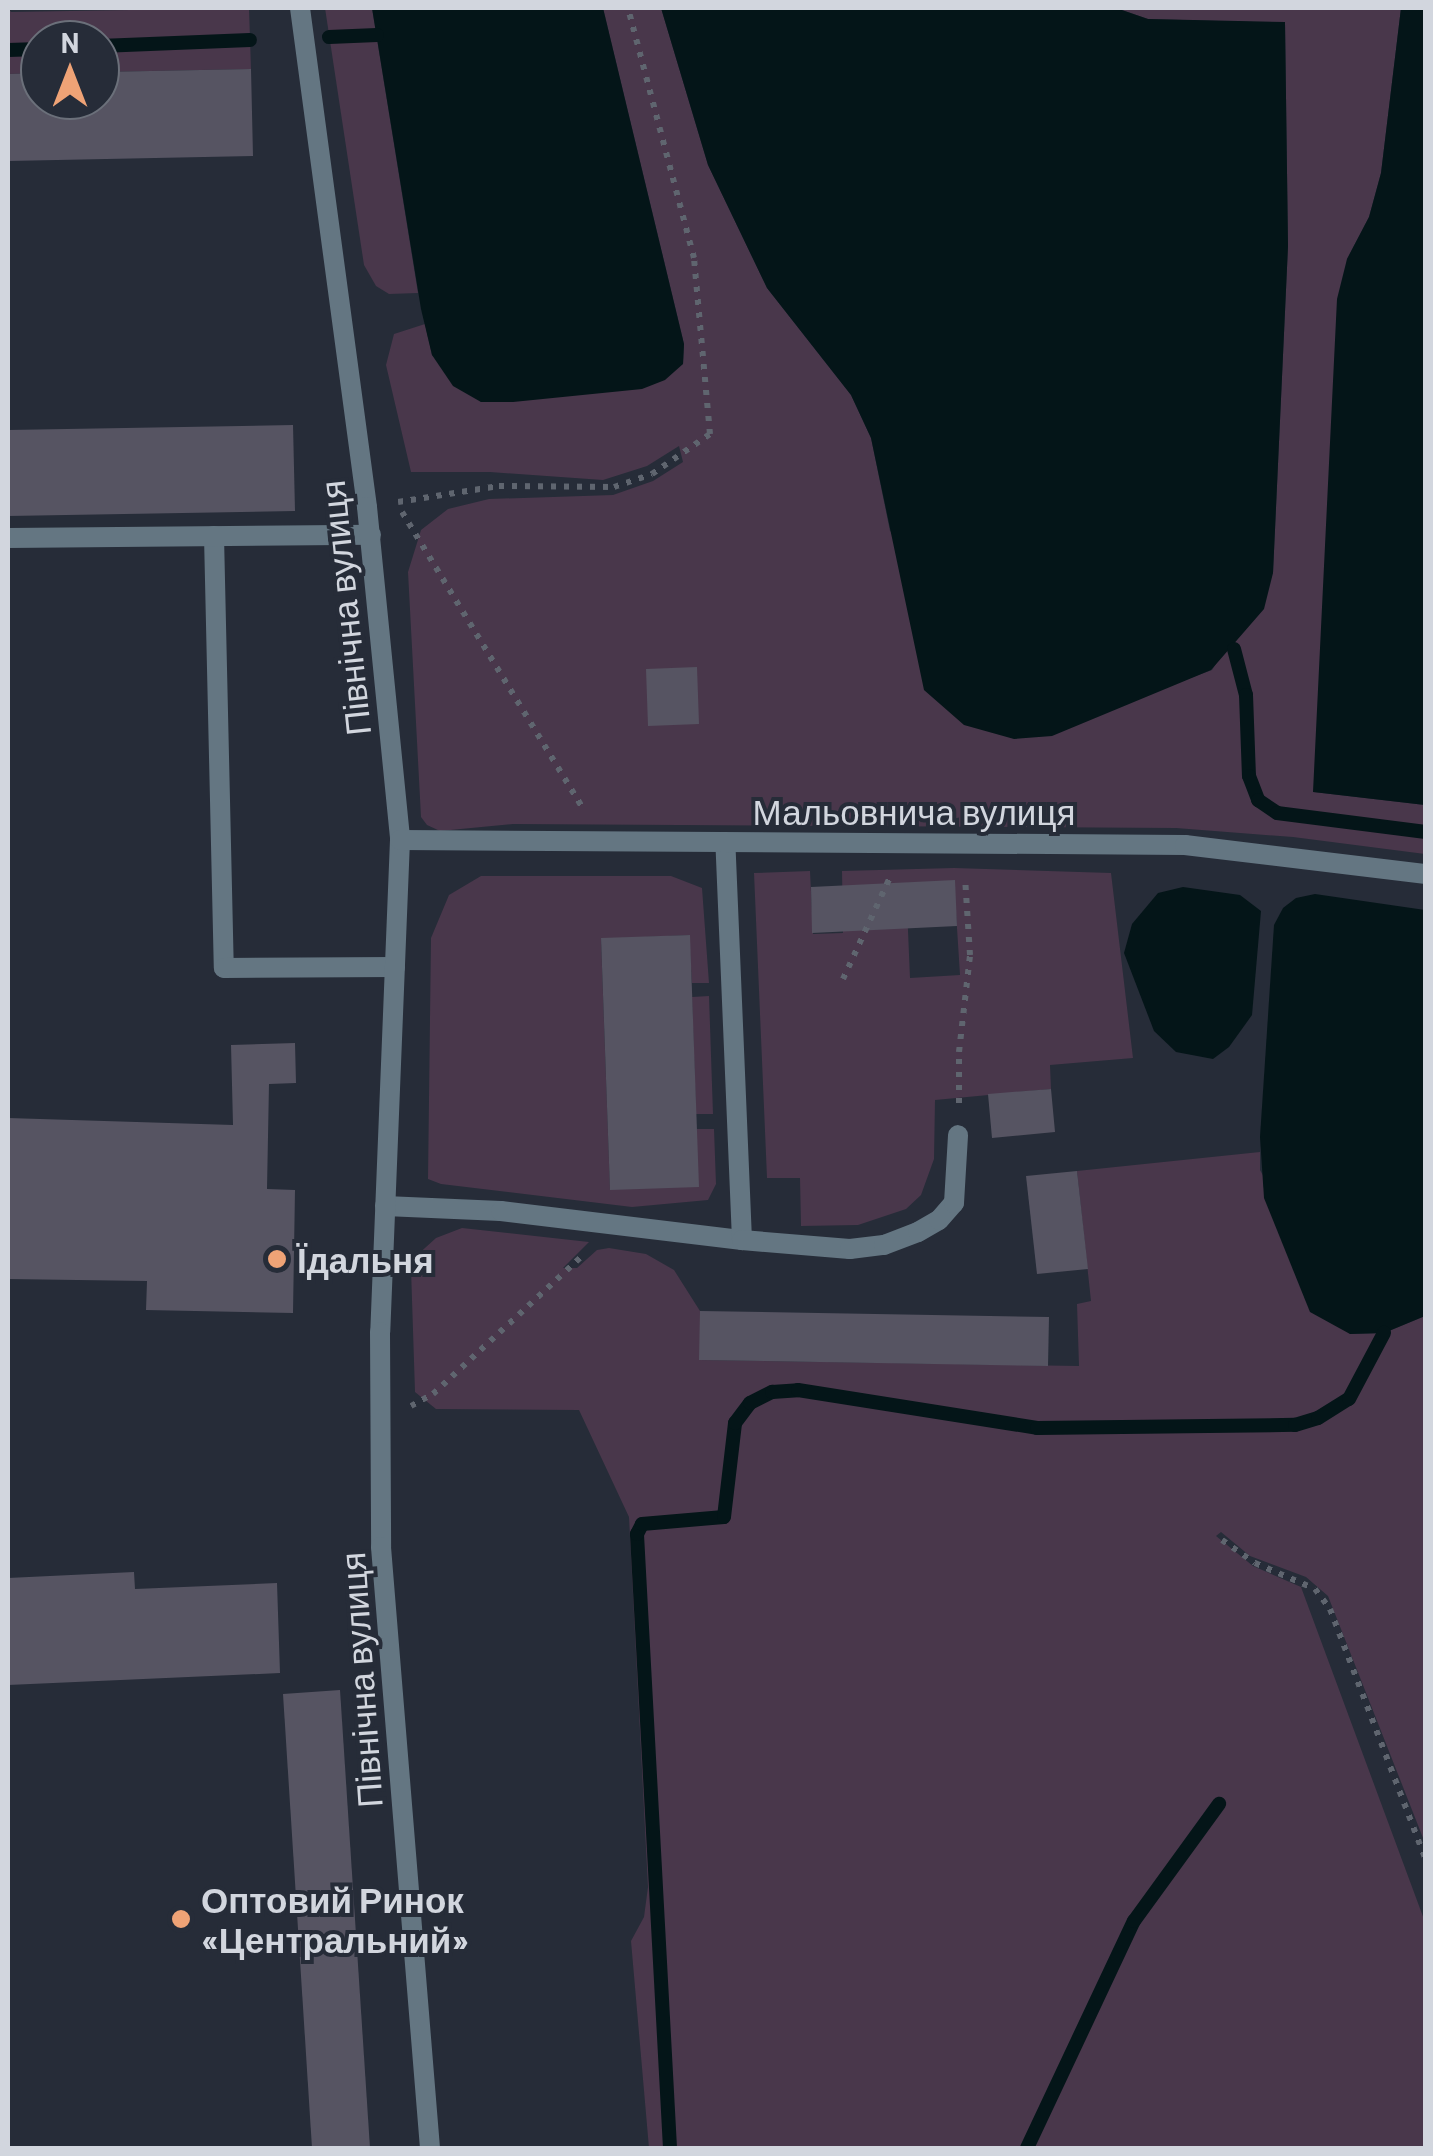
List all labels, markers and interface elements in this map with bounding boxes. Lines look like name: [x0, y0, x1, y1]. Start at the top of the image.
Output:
north arrow: [20, 20, 120, 120]
text: N: [61, 25, 79, 59]
street label: Північна вулиця: [310, 478, 378, 738]
street label: Мальовнича вулиця: [753, 790, 1075, 832]
place label: Їдальня: [297, 1238, 434, 1280]
marker: Їдальня: [266, 1248, 288, 1270]
street label: Північна вулиця: [330, 1551, 390, 1809]
place label: Оптовий Ринок «Центральний»: [201, 1878, 469, 1960]
marker: Оптовий Ринок «Центральний»: [170, 1908, 192, 1930]

